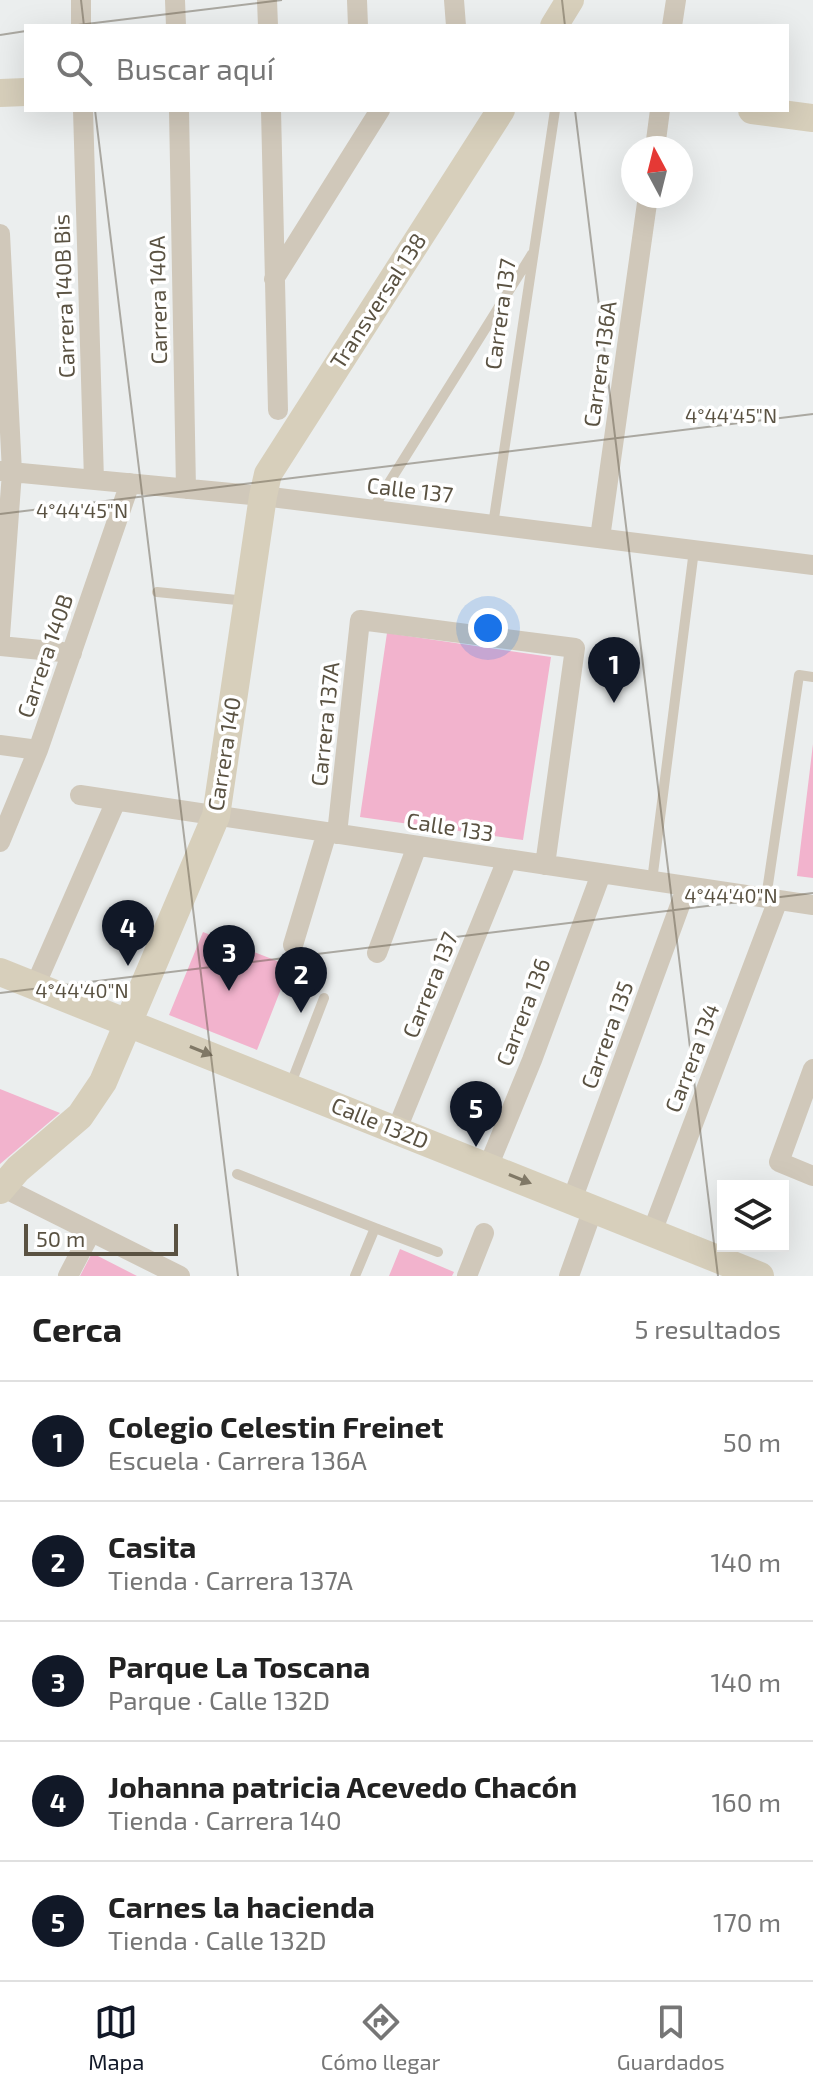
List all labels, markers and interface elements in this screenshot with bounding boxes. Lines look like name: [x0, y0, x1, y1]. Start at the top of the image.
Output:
search box: [24, 24, 789, 112]
icon: search: [52, 46, 96, 90]
text: Buscar aquí: [116, 50, 274, 86]
north arrow: [621, 136, 693, 208]
street label: Carrera 140B Bis: [47, 214, 79, 378]
street label: Transversal 138: [324, 228, 431, 373]
street label: Carrera 140A: [143, 235, 171, 365]
street label: Carrera 137: [478, 257, 520, 371]
street label: Carrera 136A: [577, 299, 621, 428]
text: 4°44'45"N: [685, 403, 777, 427]
street label: Calle 137: [366, 471, 455, 507]
text: 4°44'45"N: [36, 498, 128, 522]
street label: Carrera 140B: [11, 591, 77, 721]
your location: [468, 608, 508, 648]
pin: 1: [588, 637, 640, 703]
street label: Carrera 137A: [305, 660, 343, 787]
street label: Carrera 140: [201, 695, 245, 813]
street label: Calle 133: [405, 806, 495, 846]
text: 4°44'40"N: [684, 883, 778, 907]
pin: 4: [102, 900, 154, 966]
pin: 3: [203, 925, 255, 991]
street label: Carrera 137: [396, 928, 462, 1041]
pin: 2: [275, 947, 327, 1013]
street label: Carrera 136: [490, 954, 554, 1069]
street label: Carrera 135: [575, 977, 637, 1092]
text: 4°44'40"N: [35, 978, 129, 1002]
street label: Carrera 134: [658, 1000, 724, 1116]
one-way arrow: [189, 1045, 213, 1058]
pin: 5: [450, 1081, 502, 1147]
street label: Calle 132D: [328, 1091, 433, 1153]
one-way arrow: [508, 1173, 532, 1186]
map controls: [717, 1180, 789, 1252]
button: layers: [717, 1180, 789, 1252]
scale bar: [24, 1220, 178, 1256]
text: 50 m: [36, 1225, 85, 1251]
text: Cerca: [32, 1308, 122, 1349]
text: 5 resultados: [635, 1313, 781, 1344]
text: Colegio Celestin Freinet: [108, 1408, 444, 1444]
text: 1: [52, 1426, 64, 1457]
text: 50 m: [723, 1426, 781, 1457]
text: Escuela · Carrera 136A: [108, 1444, 367, 1475]
text: Casita: [108, 1528, 196, 1564]
text: 2: [50, 1546, 66, 1577]
text: 140 m: [710, 1546, 781, 1577]
text: Tienda · Carrera 137A: [108, 1564, 353, 1595]
text: Parque La Toscana: [108, 1648, 370, 1684]
text: 3: [51, 1666, 65, 1697]
text: 140 m: [710, 1666, 781, 1697]
text: Parque · Calle 132D: [108, 1684, 330, 1715]
text: Johanna patricia Acevedo Chacón: [108, 1768, 577, 1804]
text: 4: [50, 1786, 66, 1817]
text: 160 m: [712, 1786, 781, 1817]
text: Tienda · Carrera 140: [108, 1804, 342, 1835]
text: Carnes la hacienda: [108, 1888, 375, 1924]
text: 5: [51, 1906, 65, 1937]
text: 170 m: [713, 1906, 781, 1937]
text: Tienda · Calle 132D: [108, 1924, 327, 1955]
tab: Mapa: [88, 2000, 144, 2074]
tab: Cómo llegar: [321, 2000, 440, 2074]
tab: Guardados: [617, 2000, 725, 2074]

